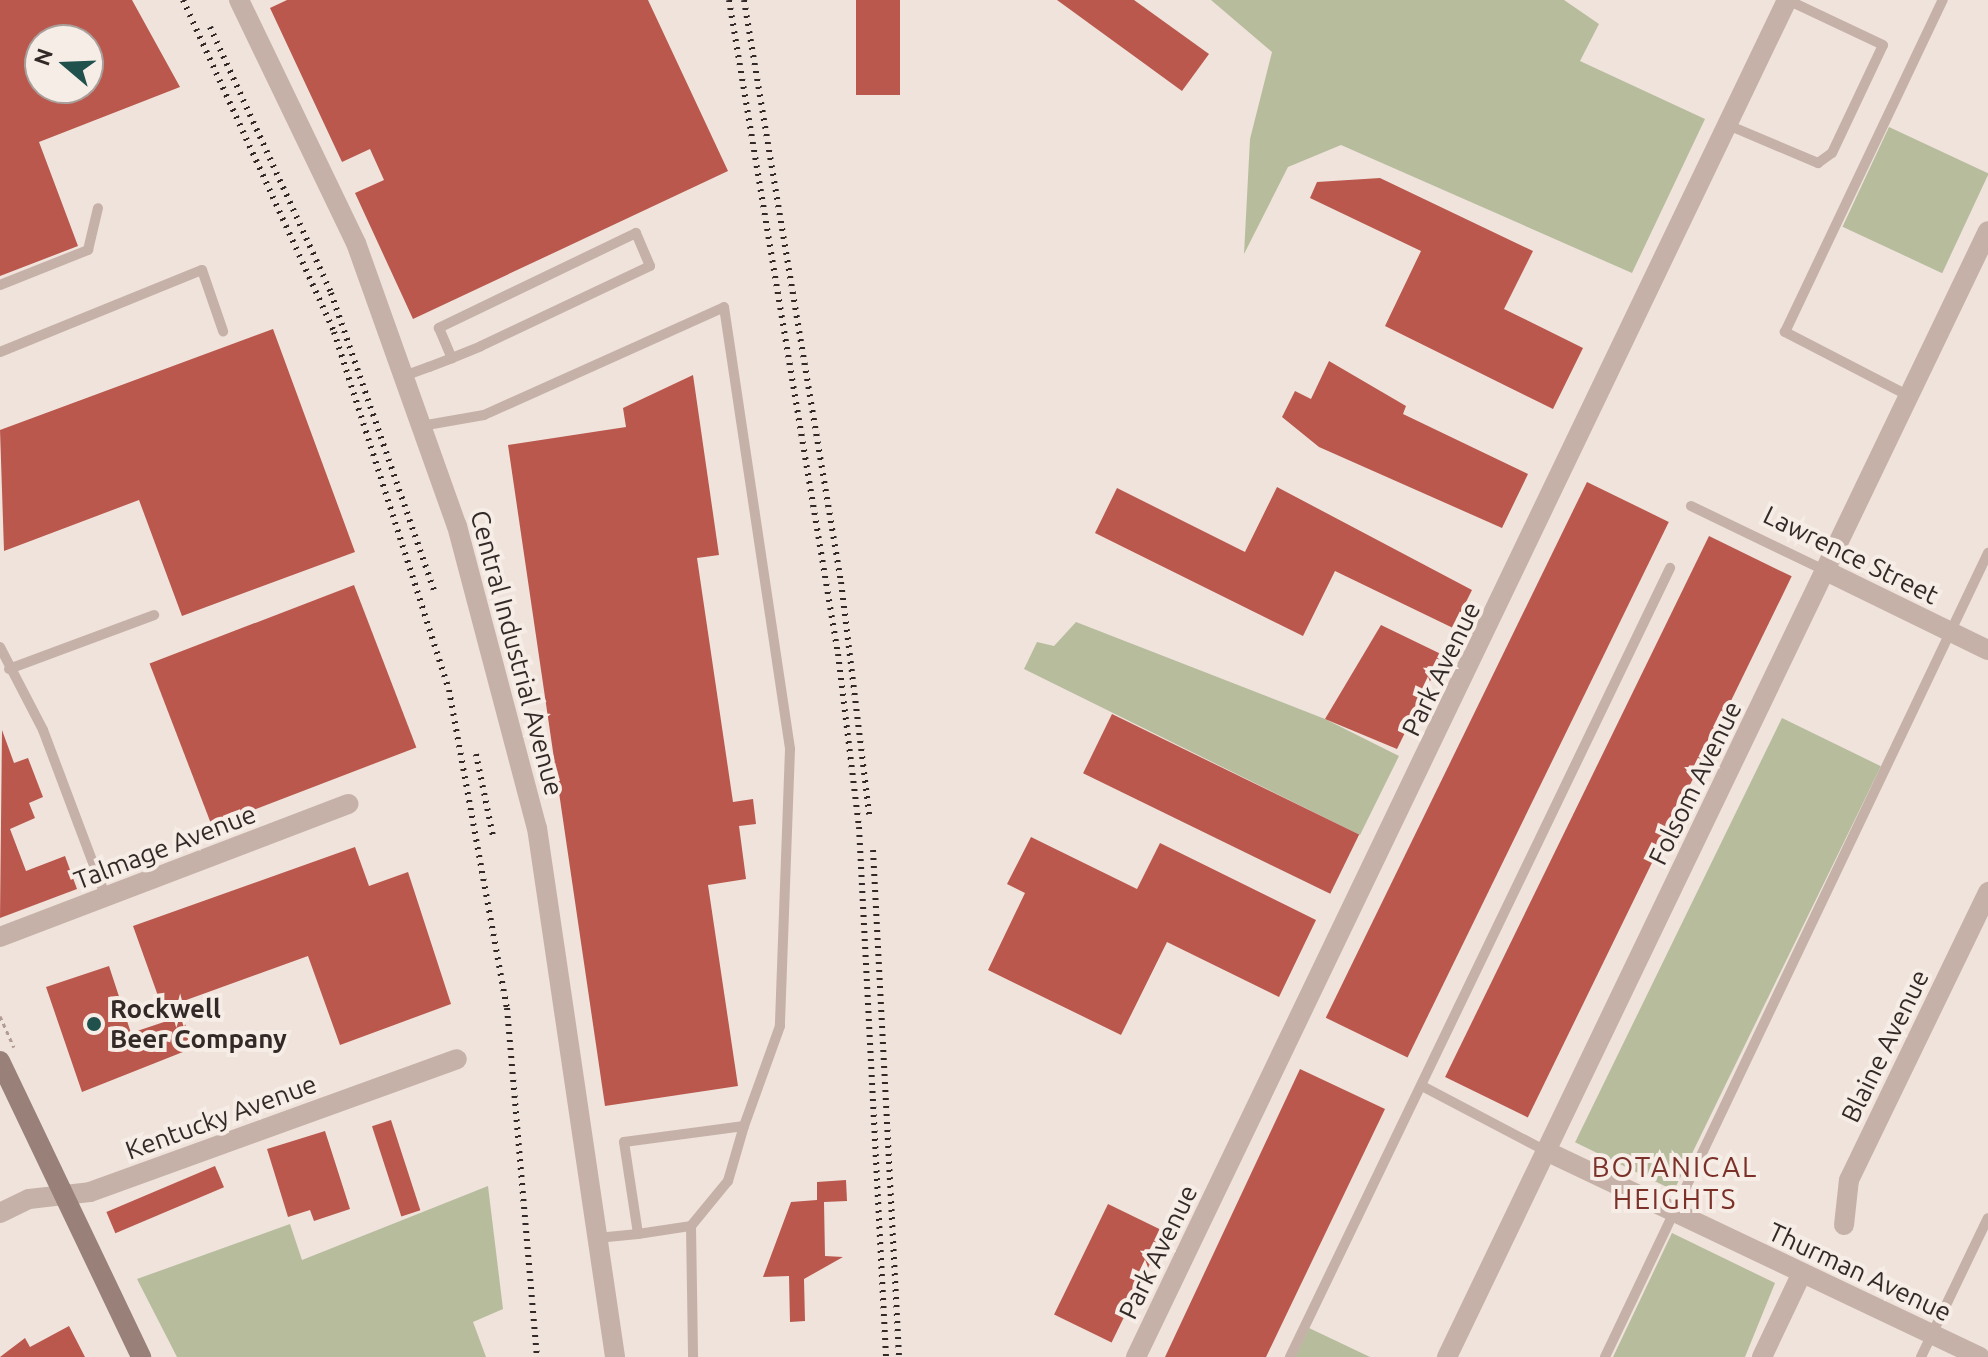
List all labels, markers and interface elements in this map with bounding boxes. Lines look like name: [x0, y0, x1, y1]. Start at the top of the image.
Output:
north arrow: [24, 24, 104, 104]
text: N: [28, 45, 57, 69]
street label: Lawrence Street: [1758, 499, 1944, 611]
street label: Central Industrial Avenue: [464, 507, 570, 799]
street label: Park Avenue: [1395, 597, 1487, 741]
street label: Folsom Avenue: [1642, 696, 1748, 870]
street label: Talmage Avenue: [70, 798, 260, 896]
street label: Blaine Avenue: [1835, 965, 1935, 1127]
place label: Rockwell Beer Company: [110, 993, 287, 1054]
marker: Rockwell Beer Company: [85, 1015, 103, 1033]
street label: Kentucky Avenue: [121, 1068, 321, 1166]
district label: BOTANICAL HEIGHTS: [1592, 1150, 1758, 1216]
street label: Park Avenue: [1112, 1180, 1204, 1324]
street label: Thurman Avenue: [1764, 1216, 1956, 1328]

